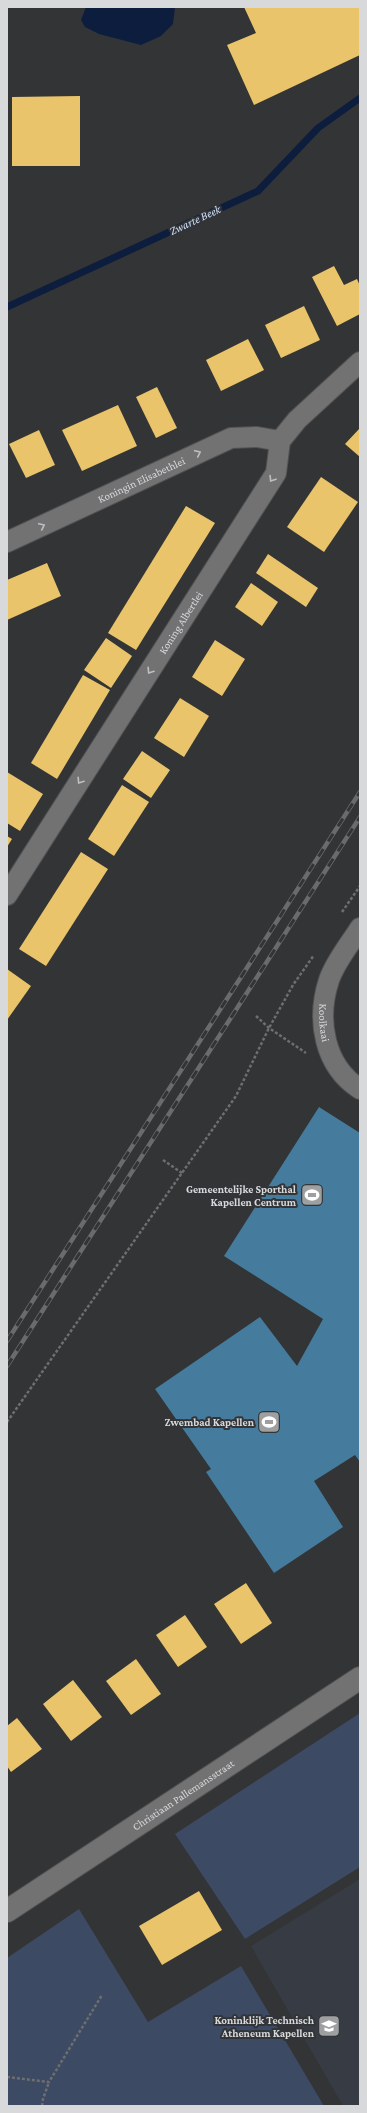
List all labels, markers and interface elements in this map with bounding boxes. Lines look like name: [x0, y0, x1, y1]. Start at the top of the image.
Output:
water label: Zwarte Beek: [167, 202, 223, 238]
one-way arrow: [194, 450, 202, 458]
street label: Koningin Elisabethlei: [96, 454, 187, 505]
one-way arrow: [270, 475, 277, 482]
one-way arrow: [38, 523, 46, 531]
street label: Koning Albertlei: [156, 589, 205, 656]
one-way arrow: [147, 667, 154, 674]
one-way arrow: [77, 777, 84, 784]
street label: Koolkaai: [317, 1003, 332, 1043]
sports icon: Gemeentelijke Sporthal Kapellen Centrum: [299, 1182, 325, 1208]
place label: Gemeentelijke Sporthal Kapellen Centrum: [186, 1183, 297, 1208]
sports icon: Zwembad Kapellen: [256, 1409, 282, 1435]
place label: Zwembad Kapellen: [165, 1416, 255, 1428]
street label: Christiaan Pallemansstraat: [130, 1757, 236, 1833]
school or university icon: Koninklijk Technisch Atheneum Kapellen: [316, 2013, 342, 2039]
place label: Koninklijk Technisch Atheneum Kapellen: [214, 2014, 315, 2039]

